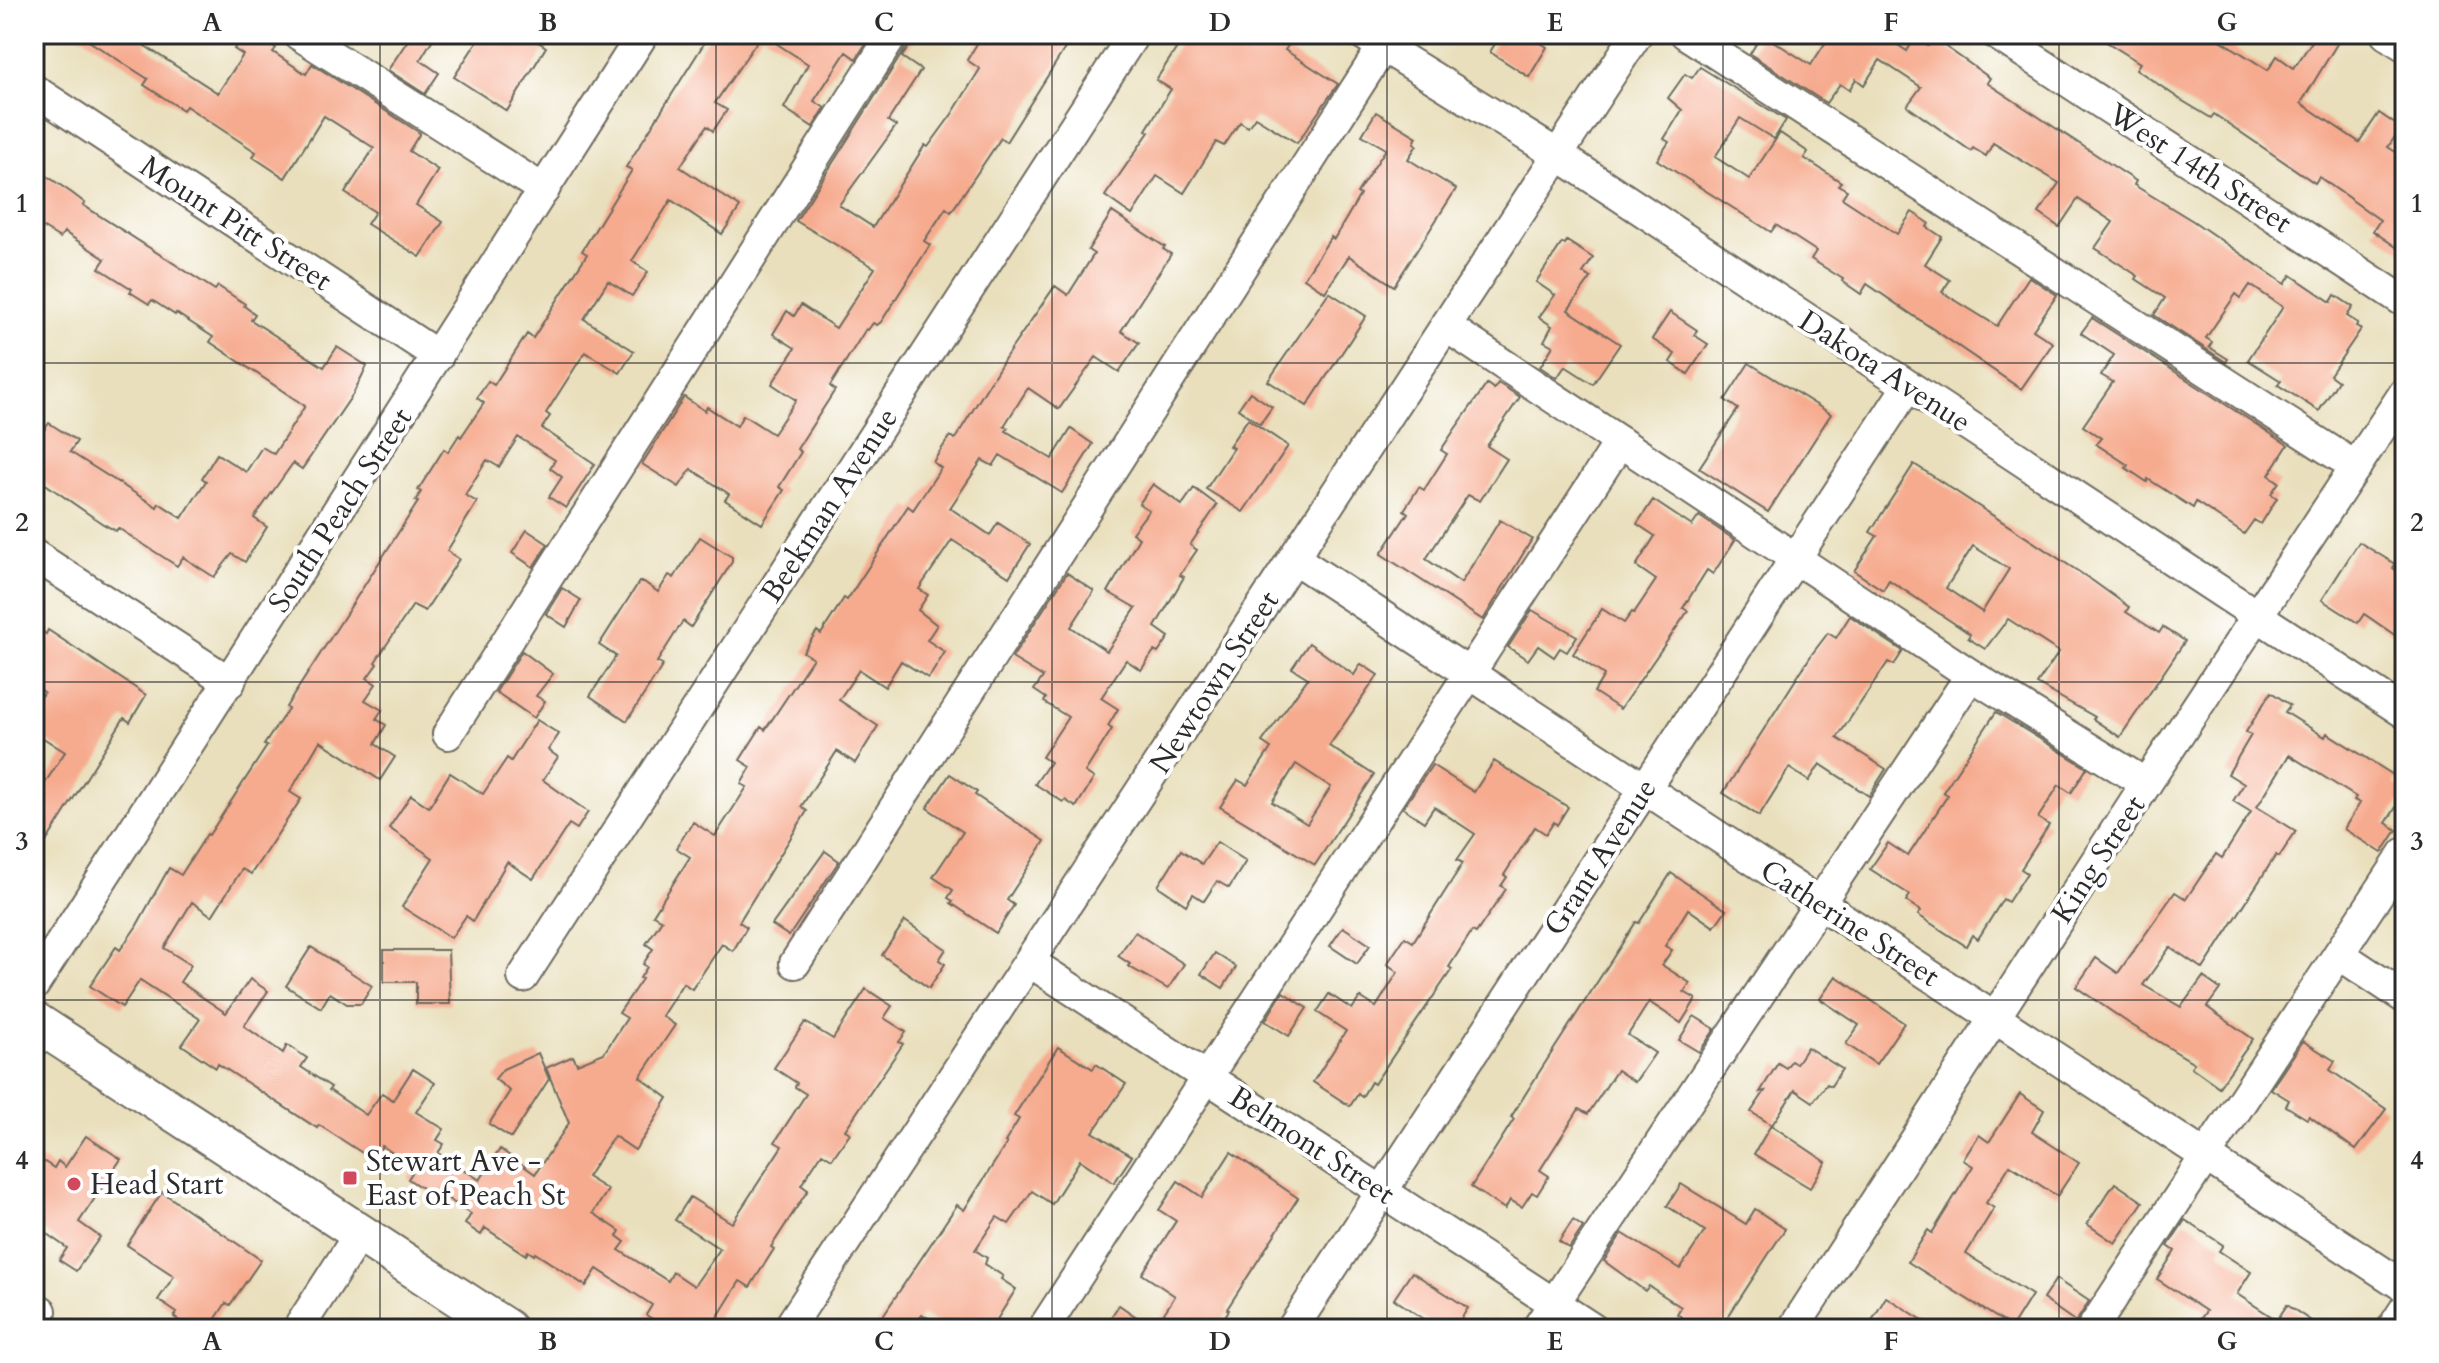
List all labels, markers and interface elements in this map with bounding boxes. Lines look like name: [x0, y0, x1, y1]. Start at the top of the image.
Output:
text: A: [202, 5, 222, 40]
text: B: [539, 5, 557, 40]
text: C: [874, 5, 894, 40]
text: D: [1209, 5, 1231, 40]
text: E: [1547, 5, 1563, 40]
text: F: [1883, 5, 1899, 40]
text: G: [2216, 5, 2238, 40]
street label: West 14th Street: [2099, 93, 2300, 243]
street label: Mount Pitt Street: [132, 146, 340, 301]
text: 1: [15, 186, 29, 221]
text: 1: [2410, 186, 2424, 221]
street label: Dakota Avenue: [1791, 300, 1979, 442]
street label: South Peach Street: [259, 400, 422, 621]
street label: Beekman Avenue: [751, 400, 908, 611]
text: 2: [15, 505, 29, 540]
text: 2: [2410, 505, 2424, 540]
street label: Newtown Street: [1140, 582, 1289, 782]
street label: Grant Avenue: [1534, 771, 1667, 944]
street label: King Street: [2042, 787, 2155, 931]
text: 3: [15, 824, 29, 859]
text: 3: [2410, 824, 2424, 859]
street label: Catherine Street: [1752, 850, 1948, 997]
street label: Belmont Street: [1221, 1076, 1403, 1215]
place label: Stewart Ave - East of Peach St: [366, 1141, 566, 1216]
text: 4: [15, 1143, 29, 1178]
text: 4: [2410, 1143, 2424, 1178]
place label: Head Start: [90, 1164, 224, 1205]
marker: Stewart Ave - East of Peach St: [341, 1169, 359, 1187]
marker: Head Start: [65, 1175, 83, 1193]
text: A: [202, 1324, 222, 1359]
text: B: [539, 1324, 557, 1359]
text: C: [874, 1324, 894, 1359]
text: D: [1209, 1324, 1231, 1359]
text: E: [1547, 1324, 1563, 1359]
text: F: [1883, 1324, 1899, 1359]
text: G: [2216, 1324, 2238, 1359]

